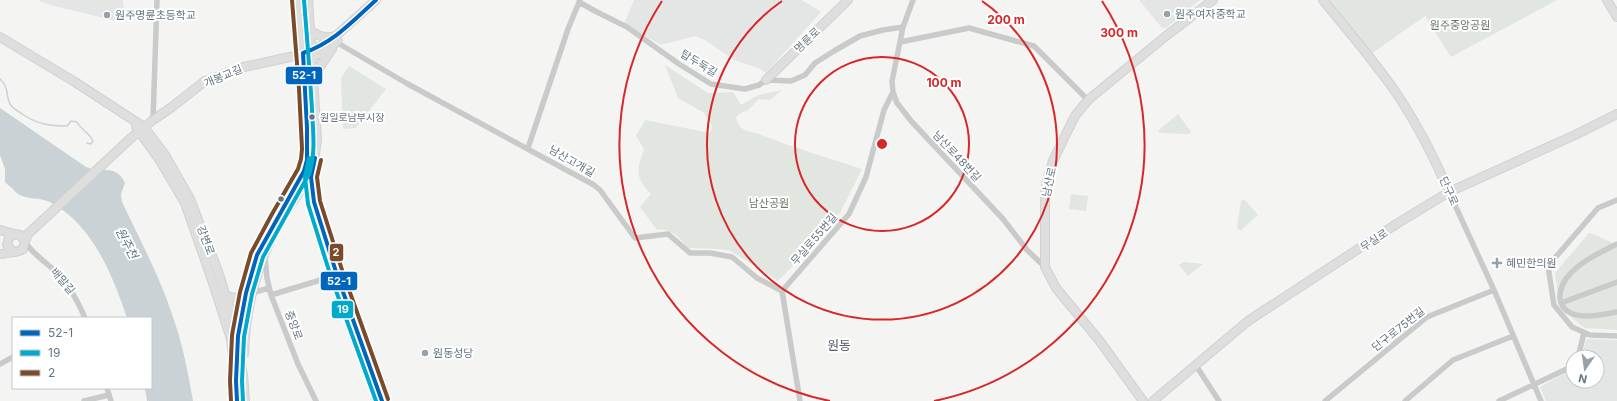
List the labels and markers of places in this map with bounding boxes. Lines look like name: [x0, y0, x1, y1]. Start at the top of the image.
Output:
place label: 원주여자중학교: [1175, 7, 1246, 21]
place label: 원주명륜초등학교: [115, 8, 196, 22]
marker: 원주여자중학교: [1162, 9, 1172, 19]
marker: 원주명륜초등학교: [102, 10, 112, 20]
place label: 원일로남부시장: [320, 111, 384, 123]
marker: 원일로남부시장: [307, 112, 317, 122]
centre of rings: [875, 137, 889, 151]
unlabelled marker: [276, 194, 286, 204]
place label: 혜민한의원: [1506, 256, 1557, 270]
marker: 혜민한의원: [1491, 257, 1503, 269]
place label: 원동성당: [433, 346, 473, 360]
marker: 원동성당: [420, 348, 430, 358]

